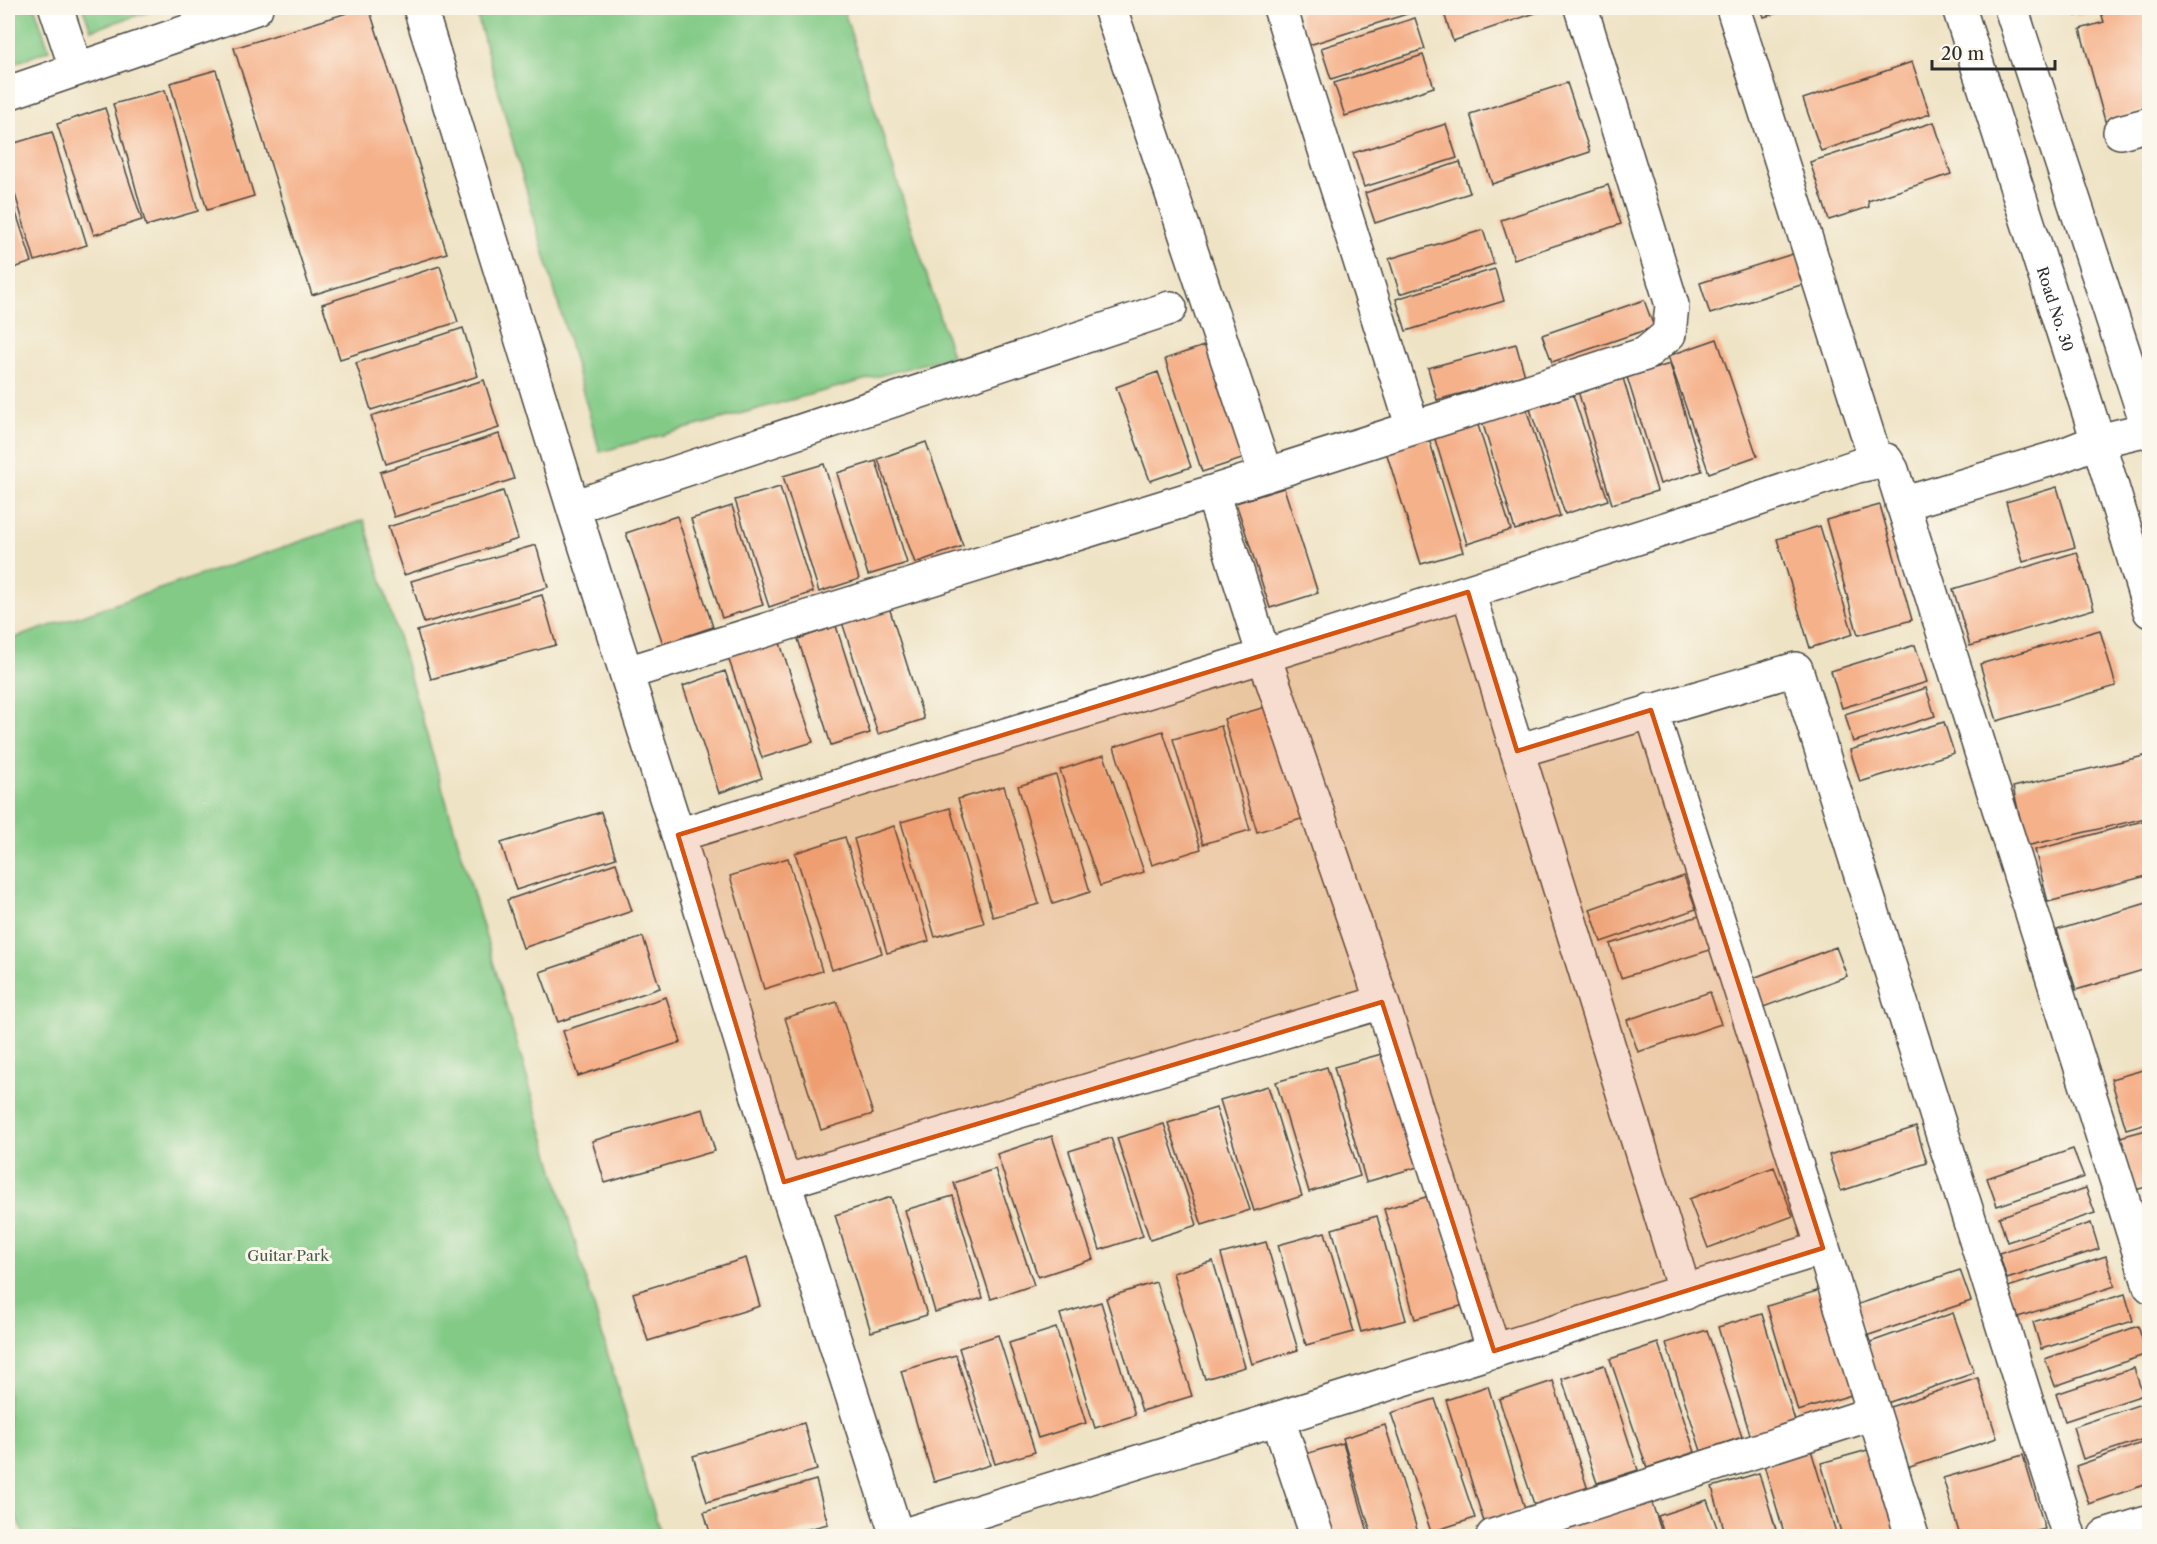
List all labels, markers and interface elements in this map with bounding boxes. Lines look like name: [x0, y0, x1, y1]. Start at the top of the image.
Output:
scale bar: [1932, 33, 2055, 71]
text: 20 m: [1941, 43, 1985, 65]
street label: Road No. 30: [2033, 264, 2078, 354]
park label: Guitar Park: [247, 1246, 330, 1265]

